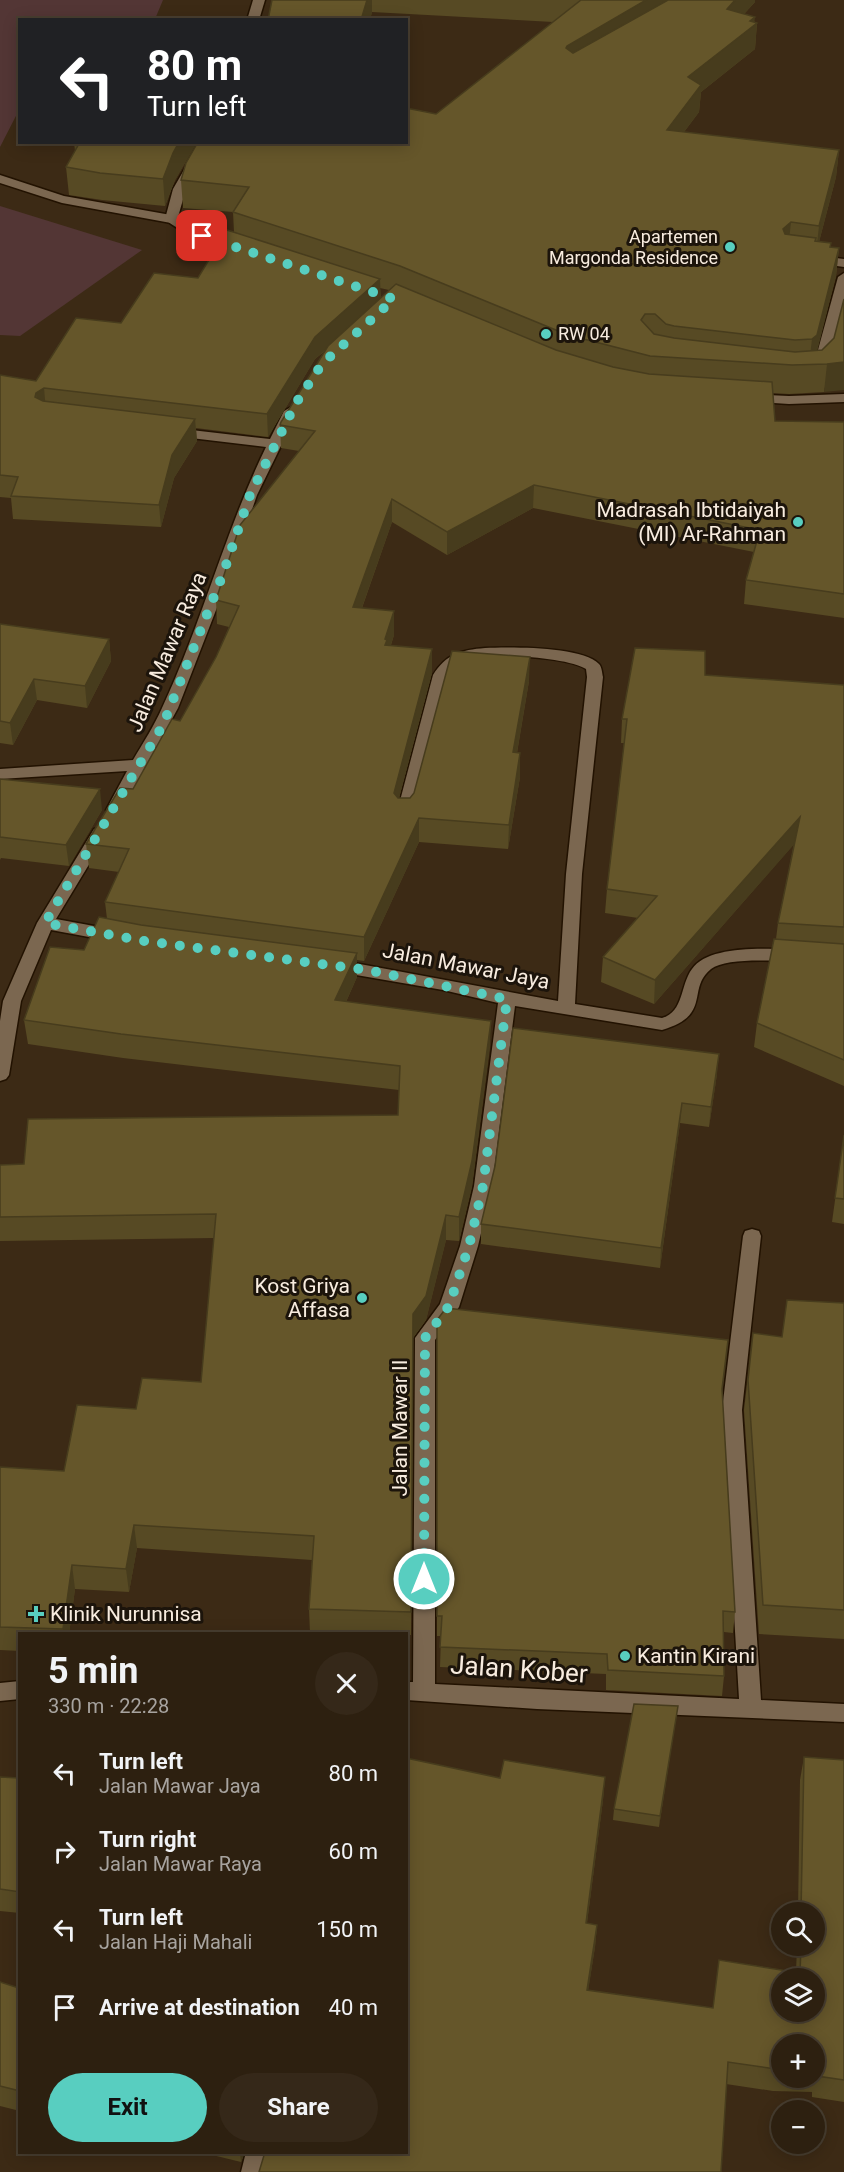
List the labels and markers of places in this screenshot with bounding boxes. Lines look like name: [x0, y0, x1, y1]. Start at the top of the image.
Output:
pin: [176, 210, 227, 261]
place label: Apartemen Margonda Residence: [549, 226, 718, 268]
marker: Apartemen Margonda Residence: [723, 240, 737, 254]
place label: RW 04: [558, 323, 610, 344]
marker: RW 04: [539, 327, 553, 341]
place label: Madrasah Ibtidaiyah (MI) Ar-Rahman: [597, 498, 786, 546]
marker: Madrasah Ibtidaiyah (MI) Ar-Rahman: [791, 515, 805, 529]
place label: Kost Griya Affasa: [254, 1274, 350, 1322]
marker: Kost Griya Affasa: [355, 1291, 369, 1305]
place label: Klinik Nurunnisa: [50, 1602, 202, 1626]
marker: Klinik Nurunnisa: [27, 1605, 45, 1623]
place label: Kantin Kirani: [637, 1644, 755, 1668]
marker: Kantin Kirani: [618, 1649, 632, 1663]

